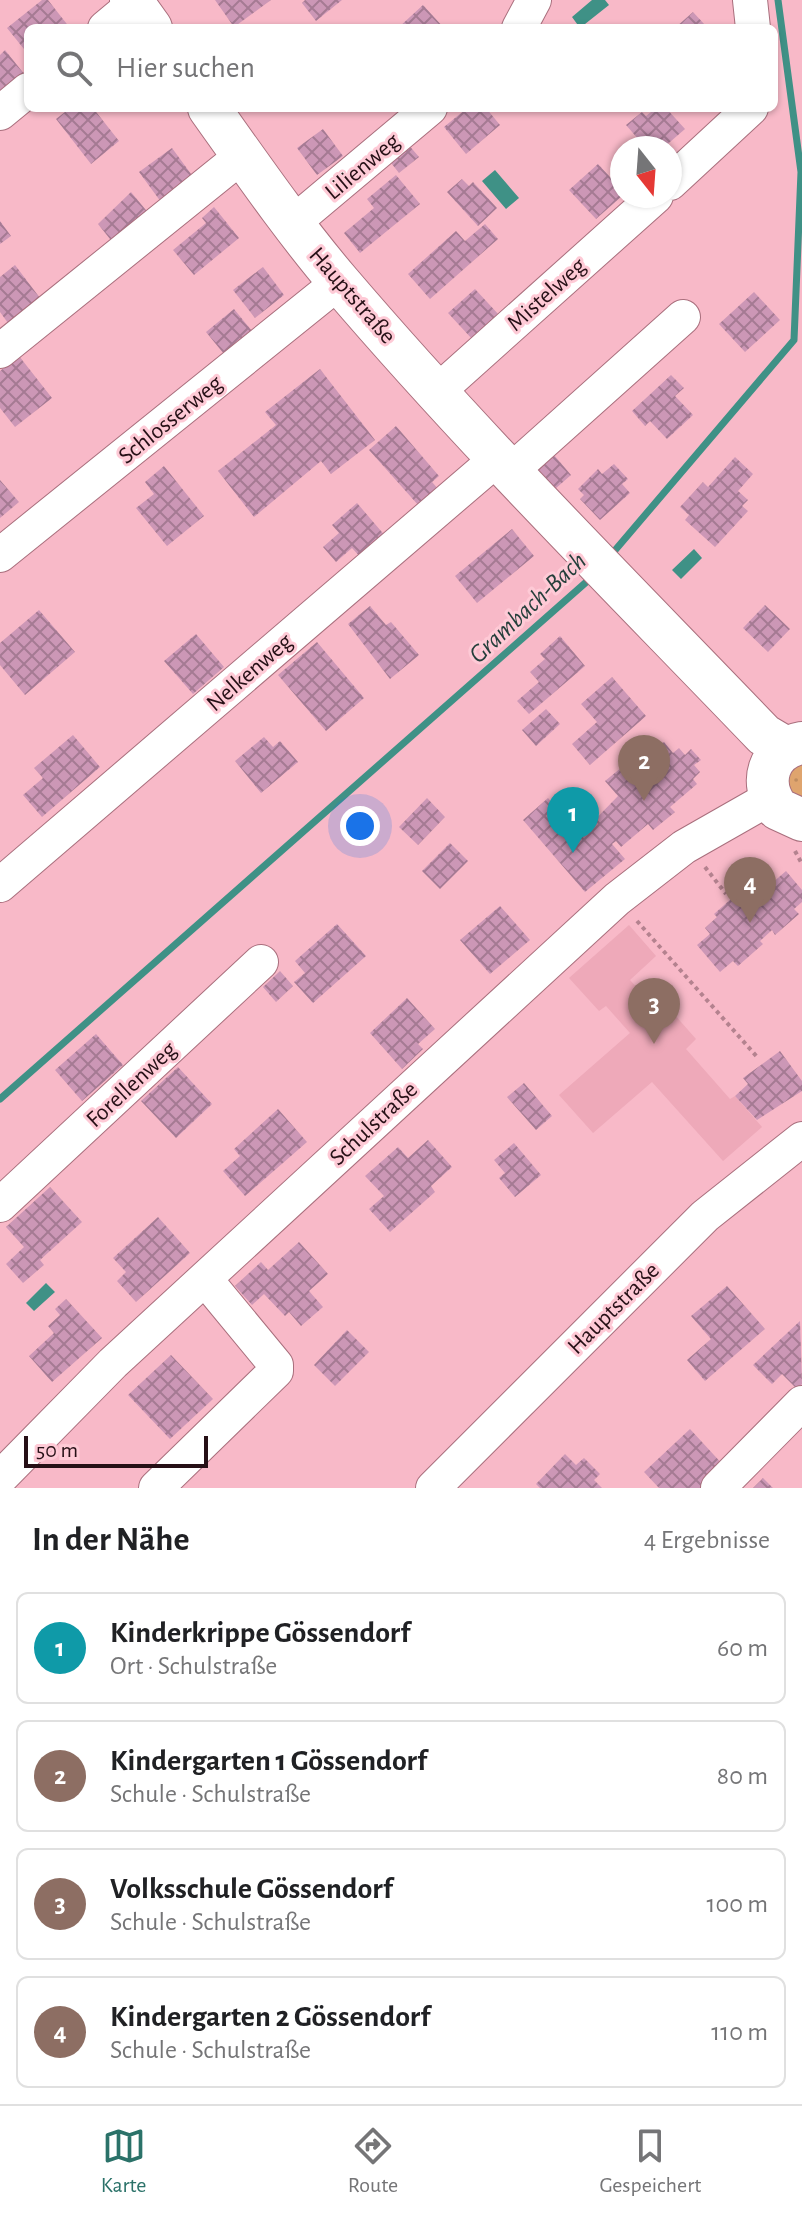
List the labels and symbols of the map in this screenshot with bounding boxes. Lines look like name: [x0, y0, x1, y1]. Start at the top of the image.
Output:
street label: Lilienweg: [321, 129, 405, 205]
north arrow: [610, 136, 682, 208]
street label: Hauptstraße: [304, 243, 400, 348]
street label: Mistelweg: [503, 253, 591, 336]
street label: Schlosserweg: [114, 371, 227, 469]
water label: Grambach-Bach: [464, 547, 591, 668]
street label: Nelkenweg: [202, 629, 297, 716]
pin: 2: [618, 735, 670, 801]
pin: 1: [547, 787, 599, 853]
your location: [340, 806, 380, 846]
pin: 4: [724, 857, 776, 923]
pin: 3: [628, 978, 680, 1044]
street label: Forellenweg: [82, 1037, 181, 1132]
street label: Schulstraße: [325, 1077, 422, 1170]
street label: Hauptstraße: [563, 1258, 664, 1359]
scale bar: [24, 1432, 208, 1468]

